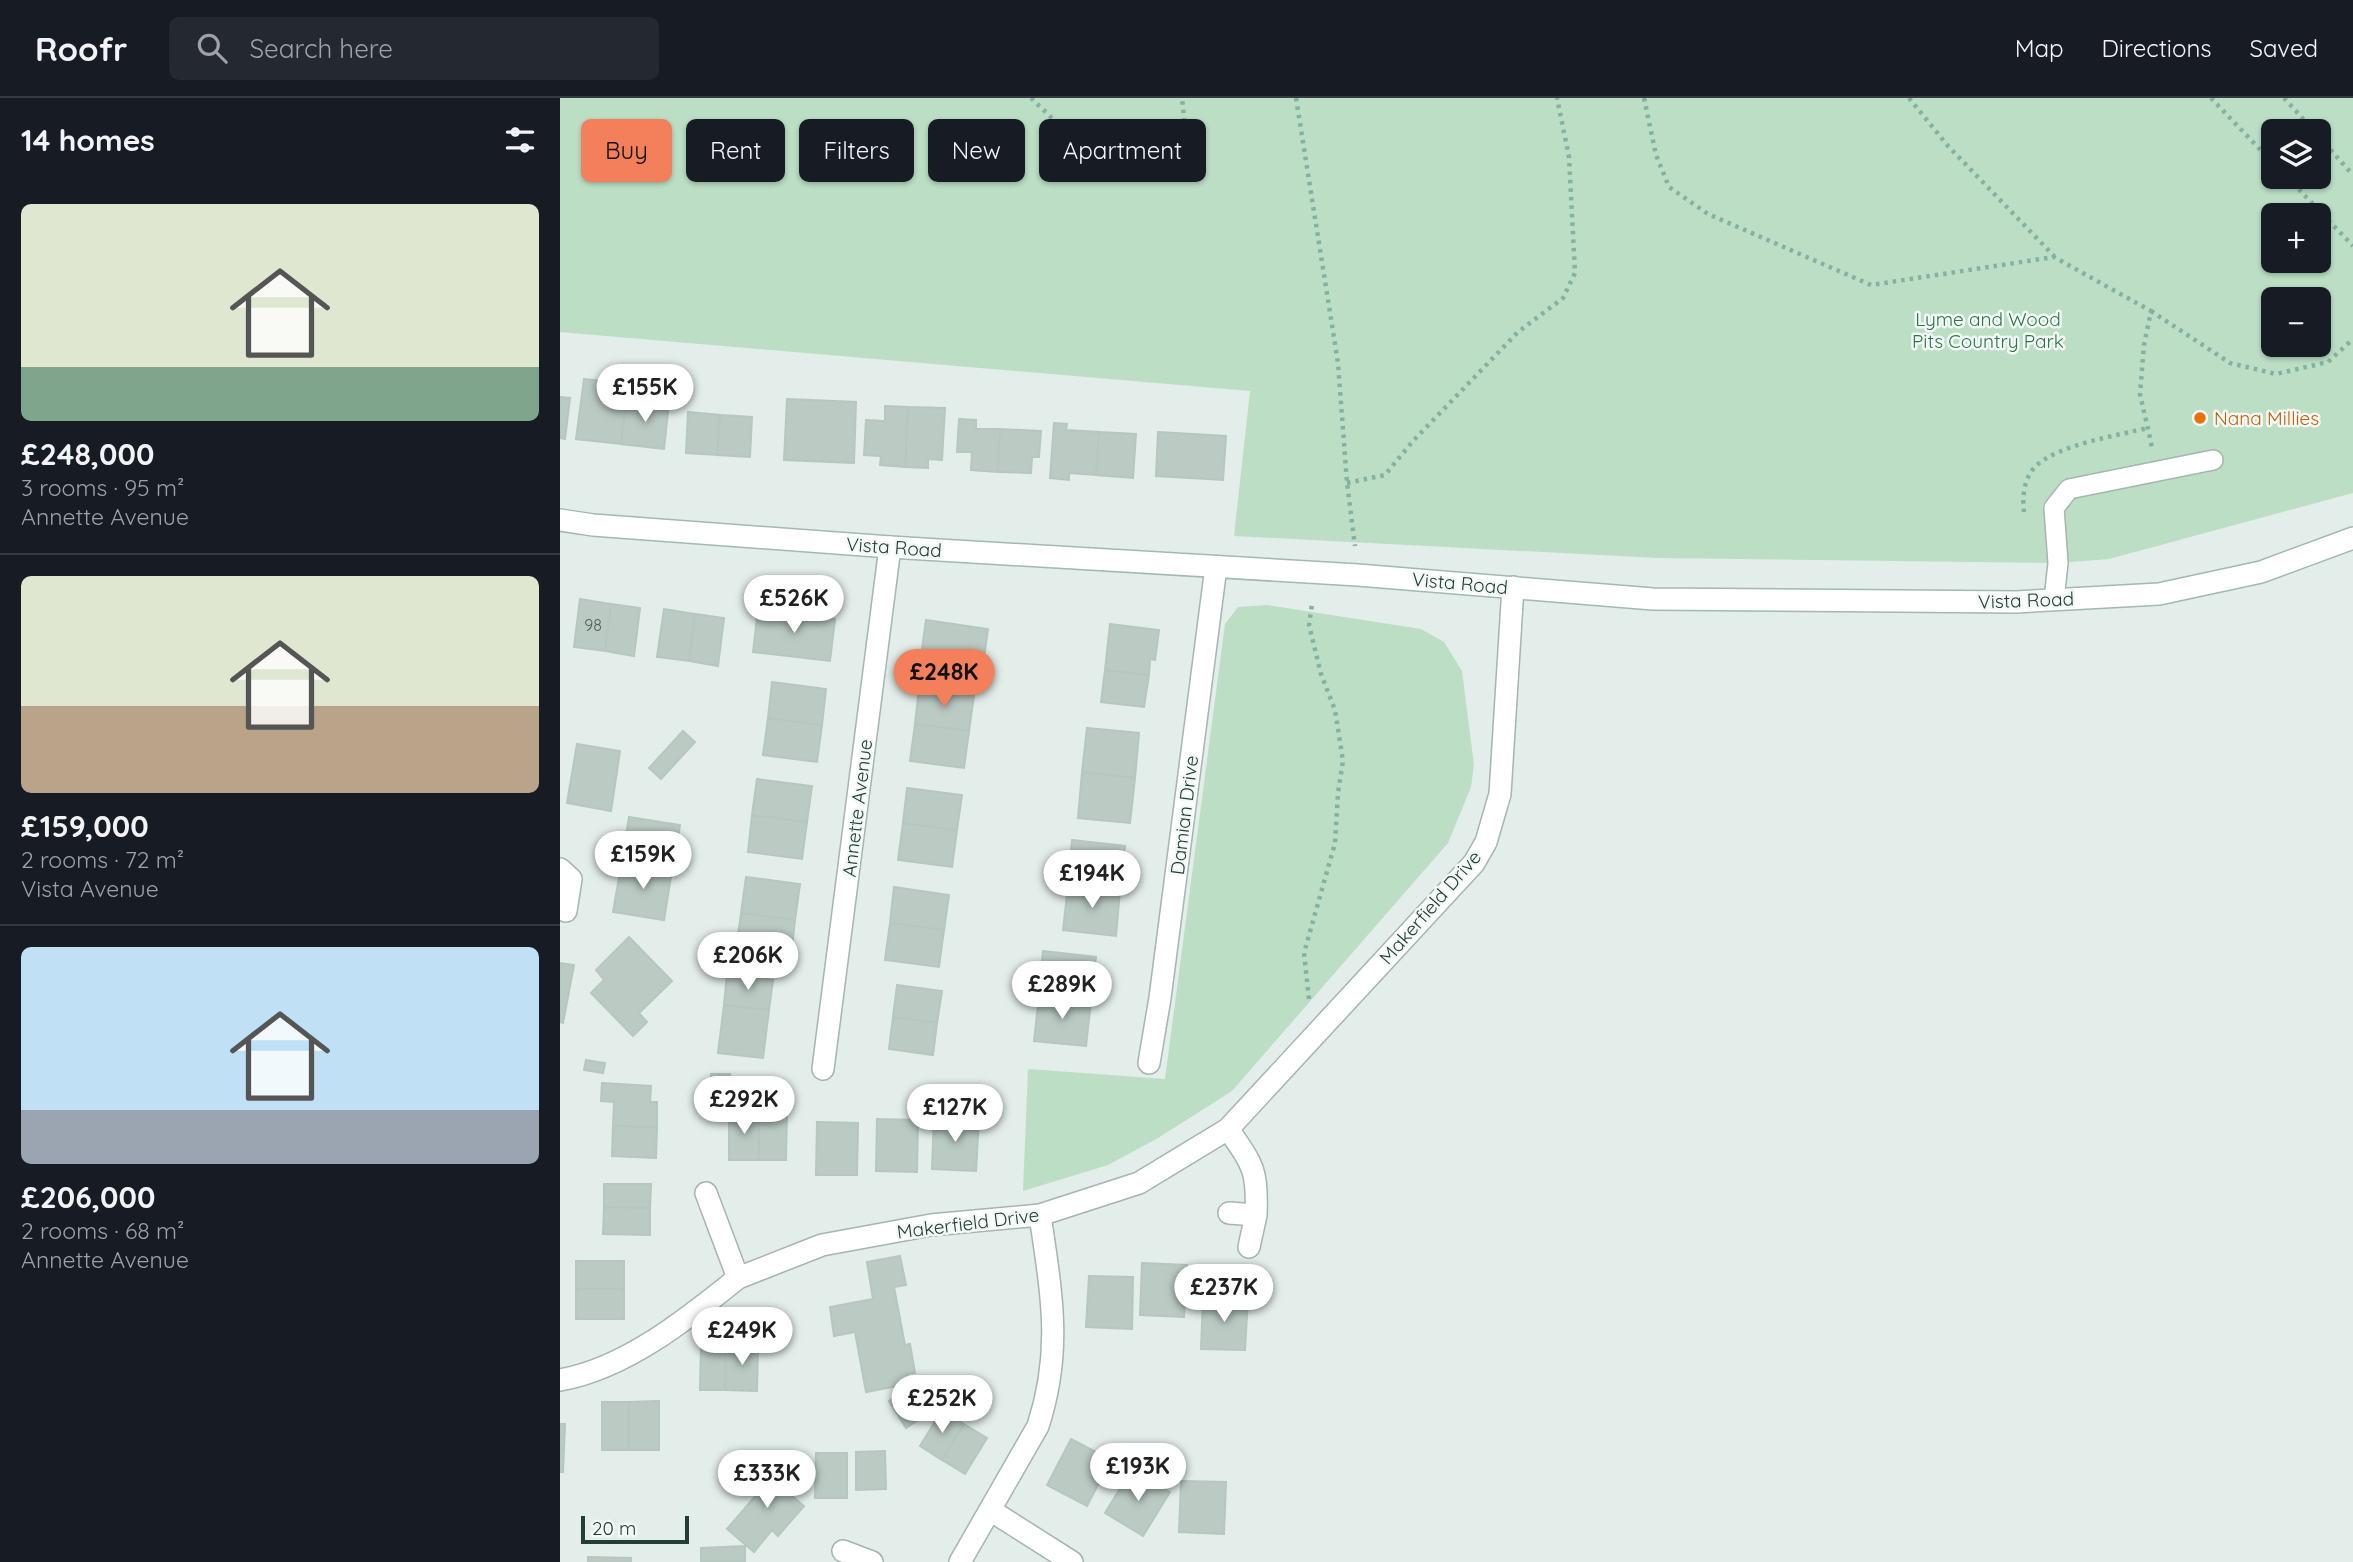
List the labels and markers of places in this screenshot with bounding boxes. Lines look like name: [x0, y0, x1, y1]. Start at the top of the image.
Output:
pin: £155K: [596, 364, 694, 424]
place label: Nana Millies: [2214, 406, 2319, 430]
marker: Nana Millies: [2192, 410, 2208, 426]
pin: £526K: [745, 575, 843, 635]
pin: £248K: [895, 650, 993, 709]
pin: £159K: [594, 832, 692, 891]
pin: £194K: [1043, 850, 1141, 910]
pin: £206K: [699, 932, 797, 992]
pin: £289K: [1013, 962, 1111, 1021]
pin: £292K: [695, 1076, 793, 1136]
pin: £127K: [906, 1084, 1004, 1144]
pin: £237K: [1175, 1264, 1273, 1324]
pin: £249K: [693, 1308, 791, 1367]
pin: £252K: [893, 1376, 991, 1435]
pin: £193K: [1089, 1444, 1187, 1503]
pin: £333K: [718, 1450, 816, 1510]

